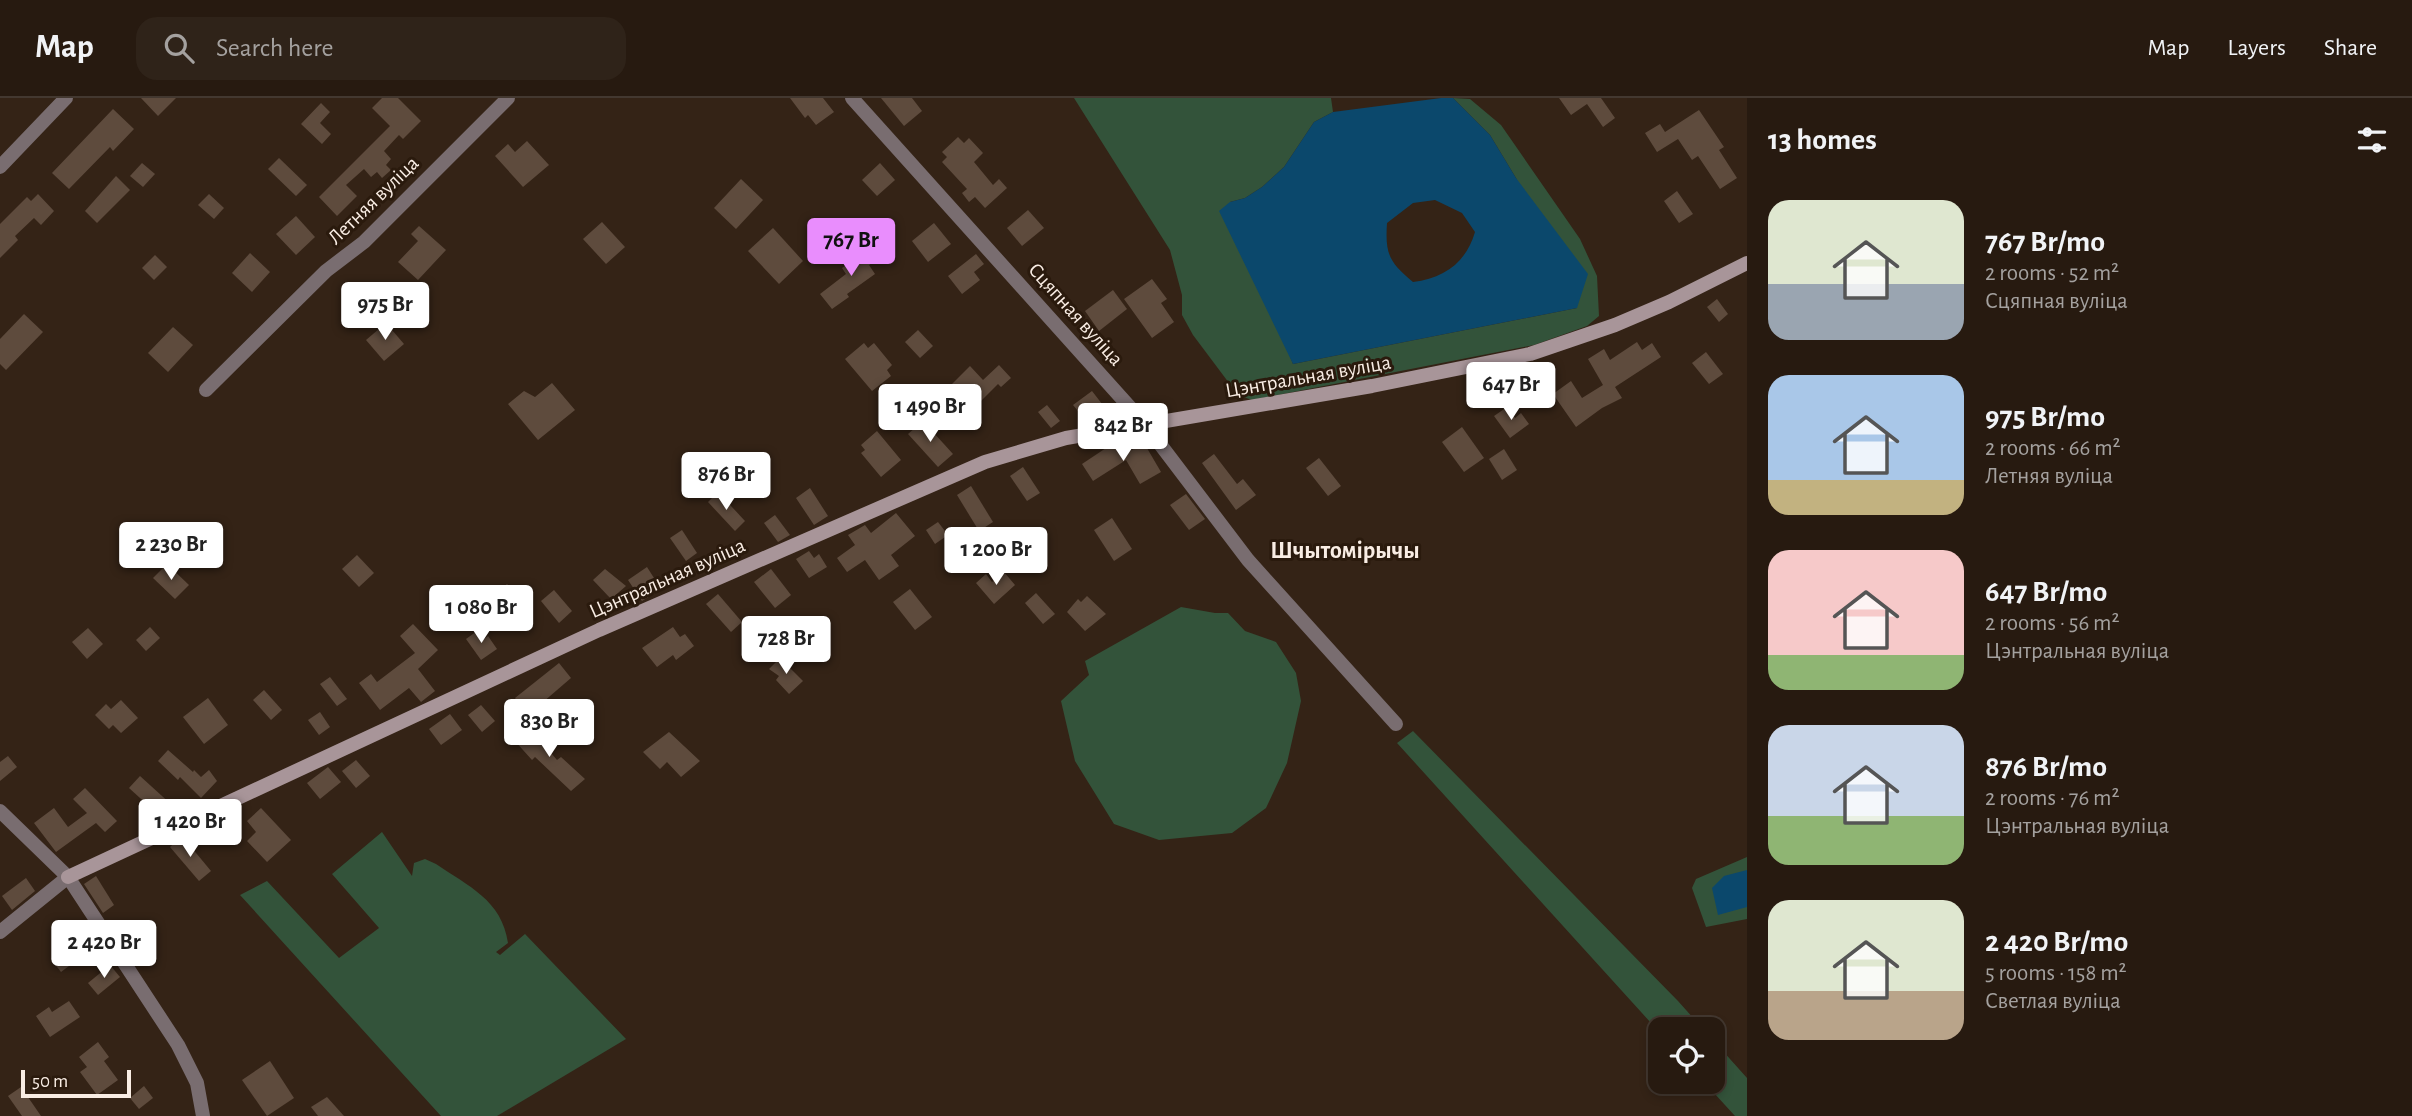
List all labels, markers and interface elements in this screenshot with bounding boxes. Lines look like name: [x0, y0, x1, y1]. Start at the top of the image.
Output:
search box: [136, 17, 626, 80]
icon: search: [160, 29, 198, 67]
text: Map: [35, 31, 94, 64]
text: Search here: [216, 35, 334, 61]
text: Map: [2147, 36, 2189, 60]
text: Layers: [2227, 36, 2286, 60]
text: Share: [2324, 36, 2377, 60]
icon: filters: [2353, 121, 2391, 159]
text: 13 homes: [1768, 125, 1877, 155]
street label: Летняя вуліца: [324, 152, 423, 248]
pin: 767 Br: [794, 218, 908, 278]
text: 767 Br/mo: [1985, 227, 2105, 257]
icon: home: [1824, 228, 1908, 312]
text: 767 Br: [823, 229, 879, 252]
street label: Сцяпная вуліца: [1024, 259, 1127, 370]
text: 2 rooms · 52 m²: [1985, 262, 2119, 285]
pin: 975 Br: [328, 282, 442, 342]
text: Сцяпная вуліца: [1985, 290, 2128, 313]
text: 975 Br: [357, 293, 413, 316]
street label: Цэнтральная вуліца: [1223, 351, 1393, 401]
pin: 647 Br: [1454, 362, 1568, 422]
text: 647 Br: [1482, 373, 1540, 396]
pin: 1 490 Br: [858, 384, 1002, 444]
text: 1 490 Br: [894, 395, 966, 418]
text: 975 Br/mo: [1985, 402, 2105, 432]
icon: home: [1824, 403, 1908, 487]
pin: 842 Br: [1066, 404, 1180, 463]
text: 842 Br: [1094, 414, 1152, 437]
text: 2 rooms · 66 m²: [1985, 437, 2121, 460]
pin: 876 Br: [669, 452, 783, 512]
text: 876 Br: [697, 463, 755, 486]
text: Летняя вуліца: [1985, 465, 2113, 488]
pin: 2 230 Br: [99, 522, 243, 582]
pin: 1 200 Br: [924, 528, 1068, 587]
text: 2 230 Br: [135, 533, 207, 556]
street label: Цэнтральная вуліца: [586, 535, 749, 622]
text: 1 200 Br: [960, 538, 1032, 561]
district label: Шчытомірычы: [1270, 539, 1420, 563]
text: 647 Br/mo: [1985, 577, 2107, 607]
icon: home: [1824, 578, 1908, 662]
pin: 1 080 Br: [409, 586, 553, 645]
text: 1 080 Br: [445, 596, 517, 619]
text: 2 rooms · 56 m²: [1985, 612, 2119, 635]
pin: 728 Br: [729, 616, 843, 676]
text: 728 Br: [758, 627, 814, 650]
text: Цэнтральная вуліца: [1985, 640, 2169, 663]
pin: 830 Br: [492, 700, 606, 759]
text: 830 Br: [520, 710, 578, 733]
text: 876 Br/mo: [1985, 752, 2107, 782]
icon: home: [1824, 753, 1908, 837]
text: 2 rooms · 76 m²: [1985, 787, 2119, 810]
pin: 1 420 Br: [118, 800, 262, 859]
text: 1 420 Br: [155, 810, 225, 833]
text: Цэнтральная вуліца: [1985, 815, 2169, 838]
pin: 2 420 Br: [32, 920, 176, 980]
text: 2 420 Br/mo: [1985, 927, 2128, 957]
icon: home: [1824, 928, 1908, 1012]
text: 2 420 Br: [67, 931, 141, 954]
text: 5 rooms · 158 m²: [1985, 962, 2127, 985]
text: Светлая вуліца: [1985, 990, 2121, 1013]
map controls: [1648, 1017, 1725, 1094]
button: locate: [1648, 1017, 1725, 1094]
scale bar: [21, 1067, 131, 1099]
text: 50 m: [32, 1072, 68, 1091]

